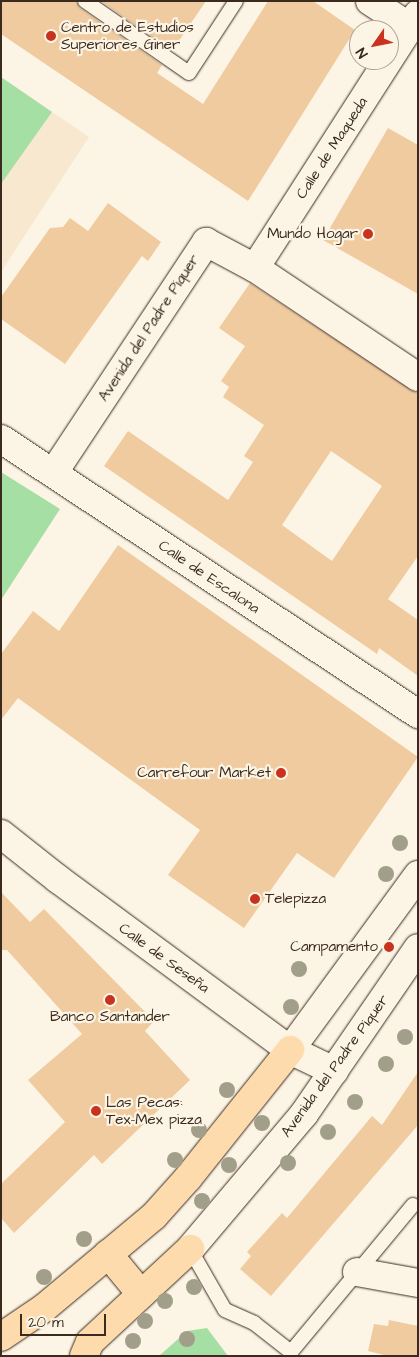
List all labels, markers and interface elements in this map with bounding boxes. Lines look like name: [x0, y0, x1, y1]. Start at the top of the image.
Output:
place label: Centro de Estudios Superiores Giner: [61, 18, 194, 53]
north arrow: [349, 20, 399, 70]
marker: Centro de Estudios Superiores Giner: [45, 30, 57, 42]
text: N: [351, 43, 373, 62]
street label: Calle de Maqueda: [292, 94, 372, 202]
place label: Mundo Hogar: [267, 225, 358, 243]
marker: Mundo Hogar: [362, 228, 374, 240]
street label: Avenida del Padre Piquer: [95, 251, 203, 405]
street label: Calle de Escalona: [155, 536, 263, 618]
place label: Carrefour Market: [137, 764, 271, 782]
marker: Carrefour Market: [275, 767, 287, 779]
place label: Telepizza: [265, 890, 326, 908]
marker: Telepizza: [249, 893, 261, 905]
street label: Calle de Seseña: [115, 919, 213, 997]
place label: Campamento: [290, 938, 378, 956]
marker: Campamento: [382, 940, 396, 954]
street label: Avenida del Padre Piquer: [277, 991, 393, 1141]
marker: Banco Santander: [104, 994, 116, 1006]
place label: Banco Santander: [50, 1008, 170, 1026]
place label: Las Pecas: Tex-Mex pizza: [106, 1093, 202, 1128]
marker: Las Pecas: Tex-Mex pizza: [90, 1105, 102, 1117]
scale bar: [22, 1304, 109, 1336]
text: 20 m: [28, 1312, 64, 1333]

